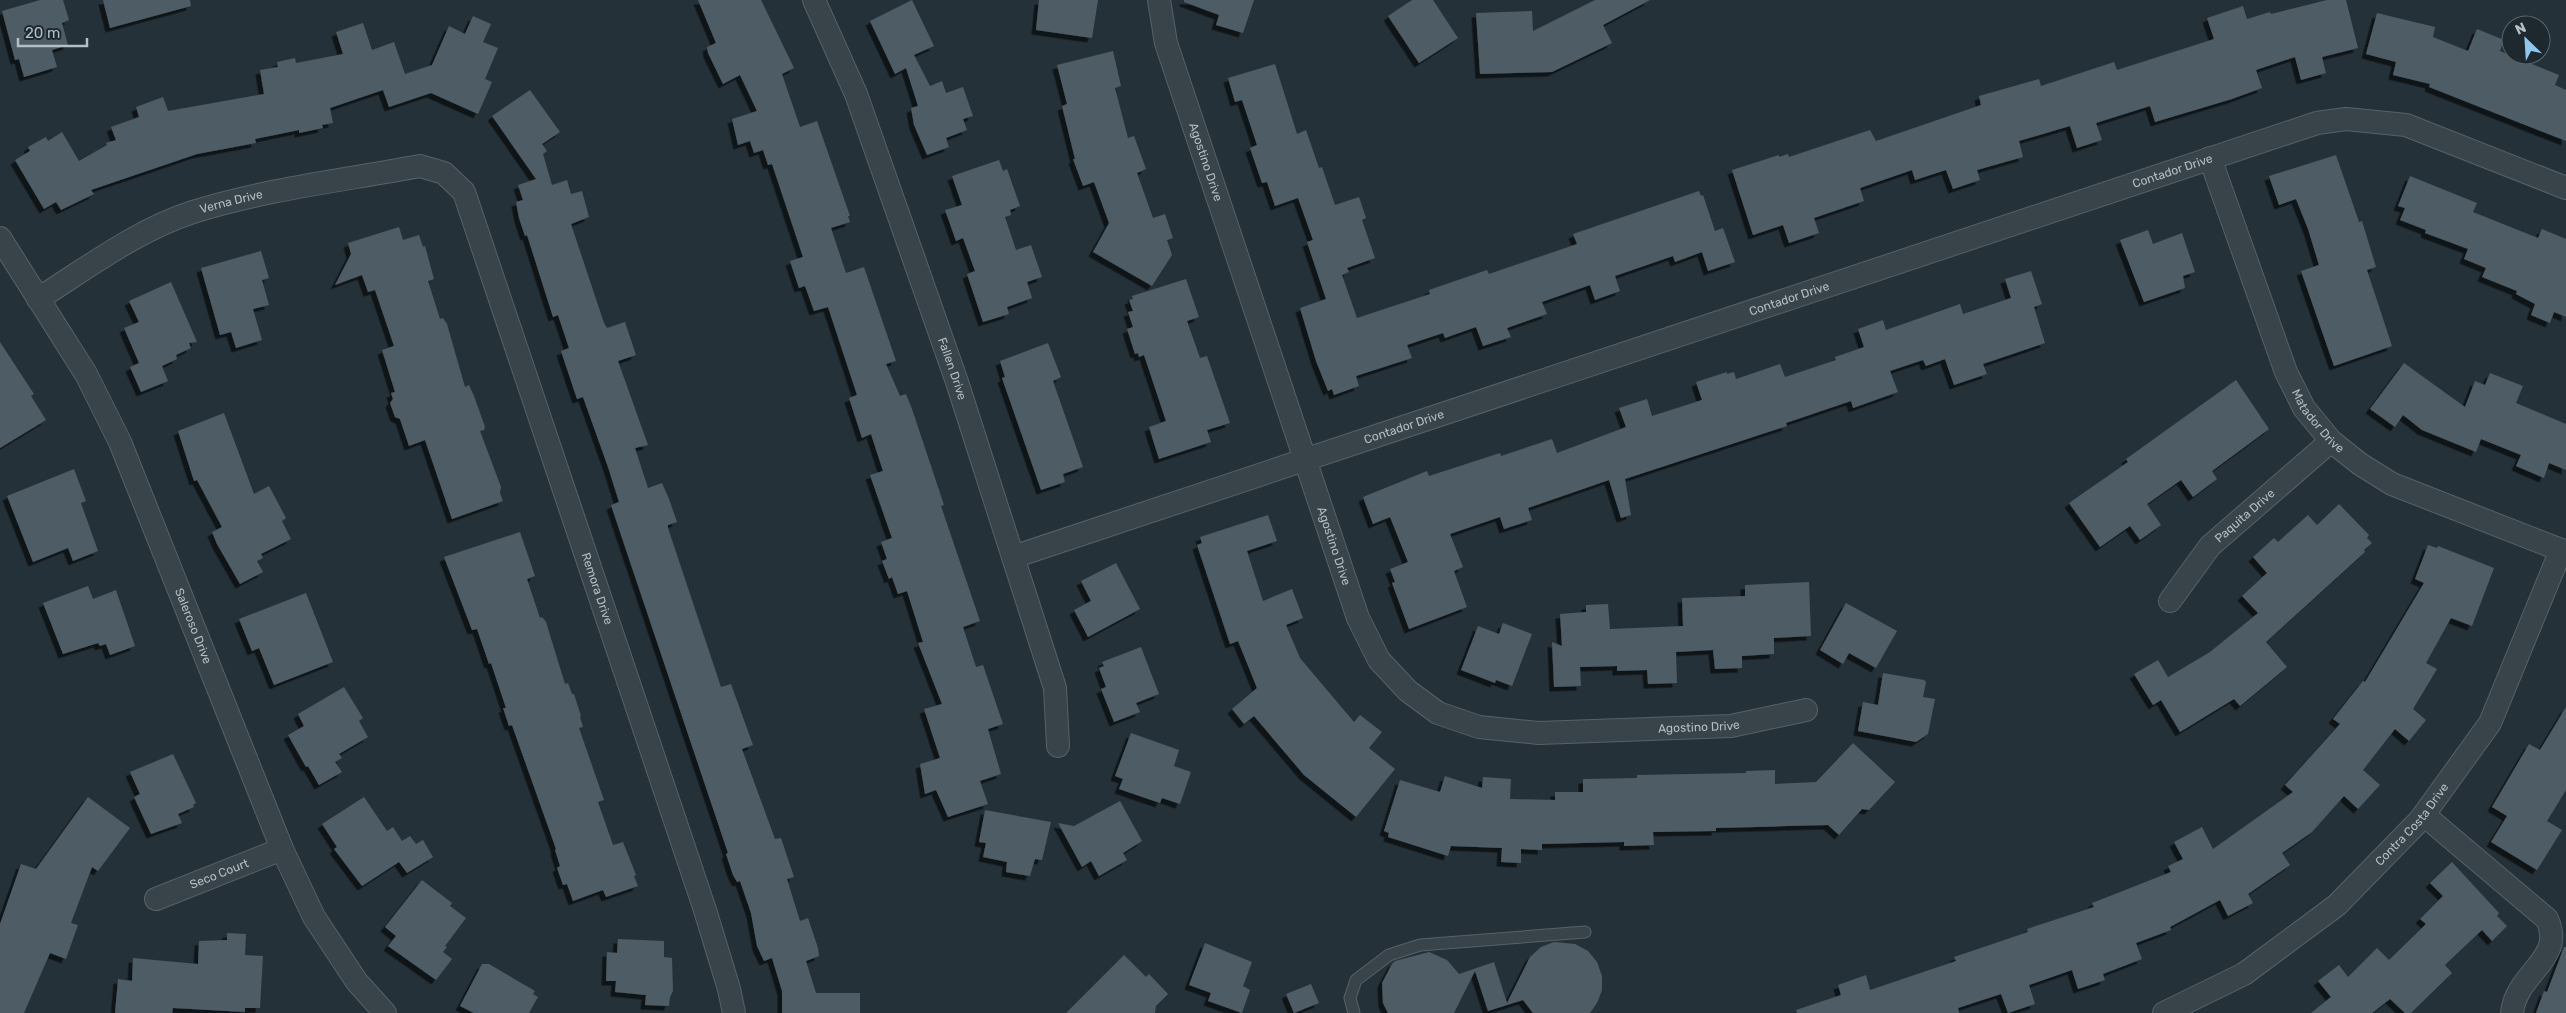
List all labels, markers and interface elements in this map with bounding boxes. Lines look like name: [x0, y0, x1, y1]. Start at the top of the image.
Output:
scale bar: [18, 15, 86, 47]
north arrow: [2501, 15, 2551, 65]
text: N: [2513, 19, 2529, 39]
text: 20 m: [25, 24, 60, 42]
street label: Agostino Drive: [1186, 121, 1225, 203]
street label: Contador Drive: [2131, 151, 2215, 191]
street label: Verna Drive: [198, 187, 264, 216]
street label: Contador Drive: [1747, 279, 1831, 319]
street label: Fallen Drive: [935, 336, 969, 402]
street label: Matador Drive: [2289, 387, 2347, 456]
street label: Contador Drive: [1362, 407, 1446, 447]
street label: Paquita Drive: [2212, 486, 2278, 546]
street label: Agostino Drive: [1314, 505, 1354, 587]
street label: Remora Drive: [579, 551, 616, 627]
street label: Saleroso Drive: [172, 586, 215, 666]
street label: Agostino Drive: [1658, 717, 1741, 736]
street label: Contra Costa Drive: [2372, 780, 2452, 869]
street label: Seco Court: [188, 856, 251, 892]

